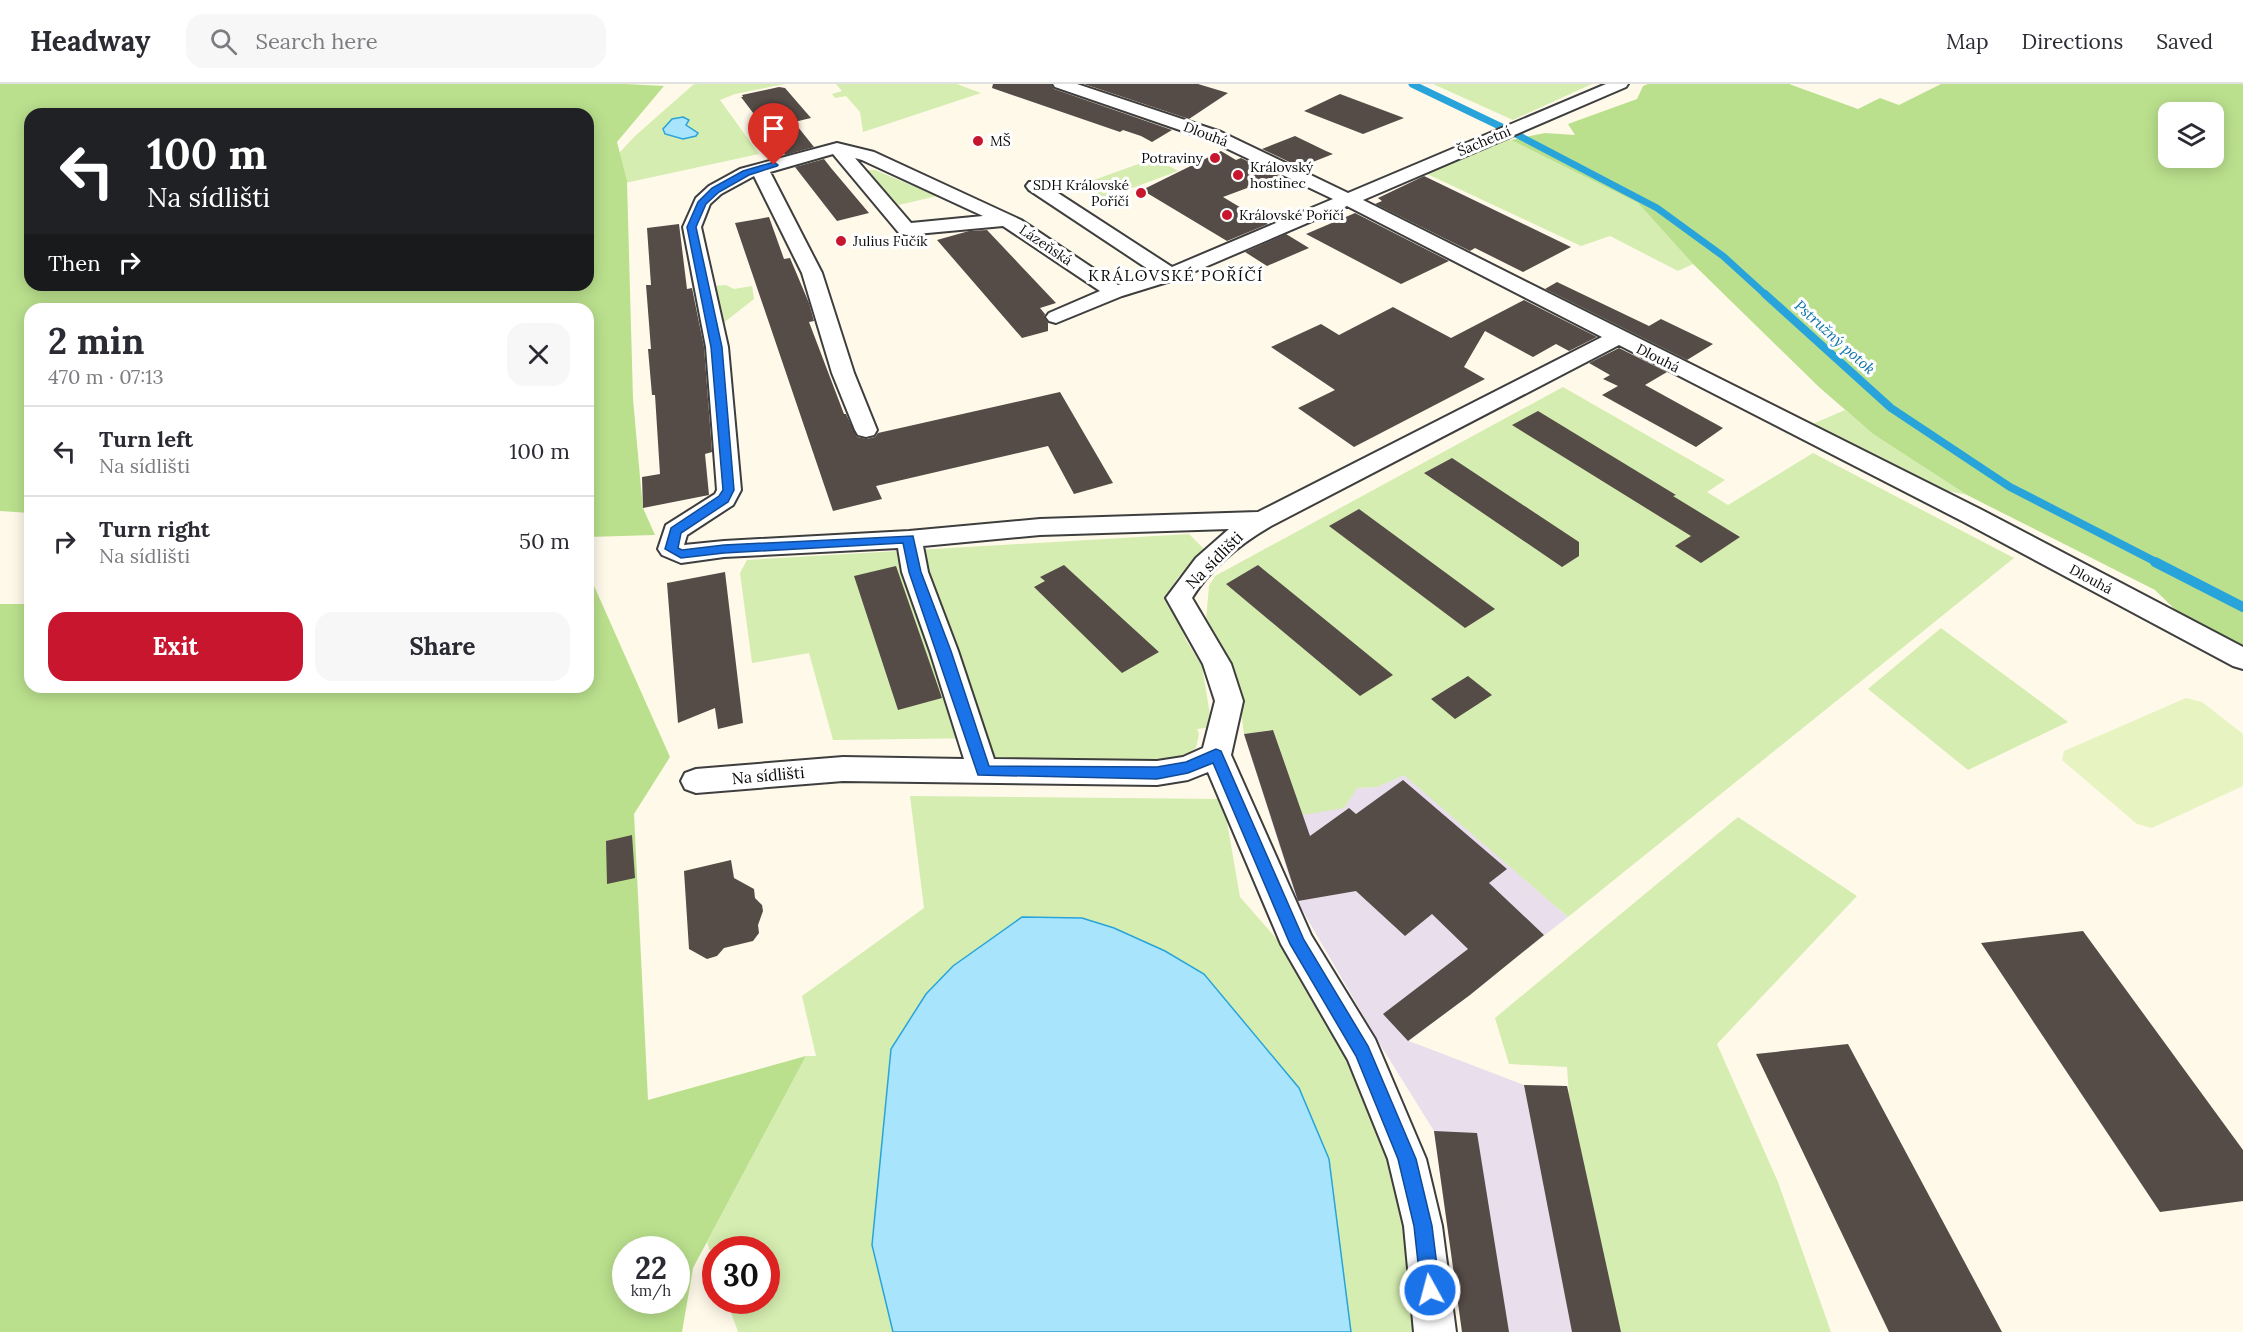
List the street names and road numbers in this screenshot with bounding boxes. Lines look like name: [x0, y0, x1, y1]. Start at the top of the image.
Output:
street label: Dlouhá: [1181, 117, 1231, 151]
street label: Šachetní: [1455, 122, 1514, 160]
street label: Lázeňská: [1016, 221, 1076, 269]
street label: Dlouhá: [1633, 339, 1683, 377]
street label: Na sídlišti: [1181, 527, 1247, 593]
street label: Dlouhá: [2066, 560, 2116, 598]
street label: Na sídlišti: [731, 762, 805, 788]

